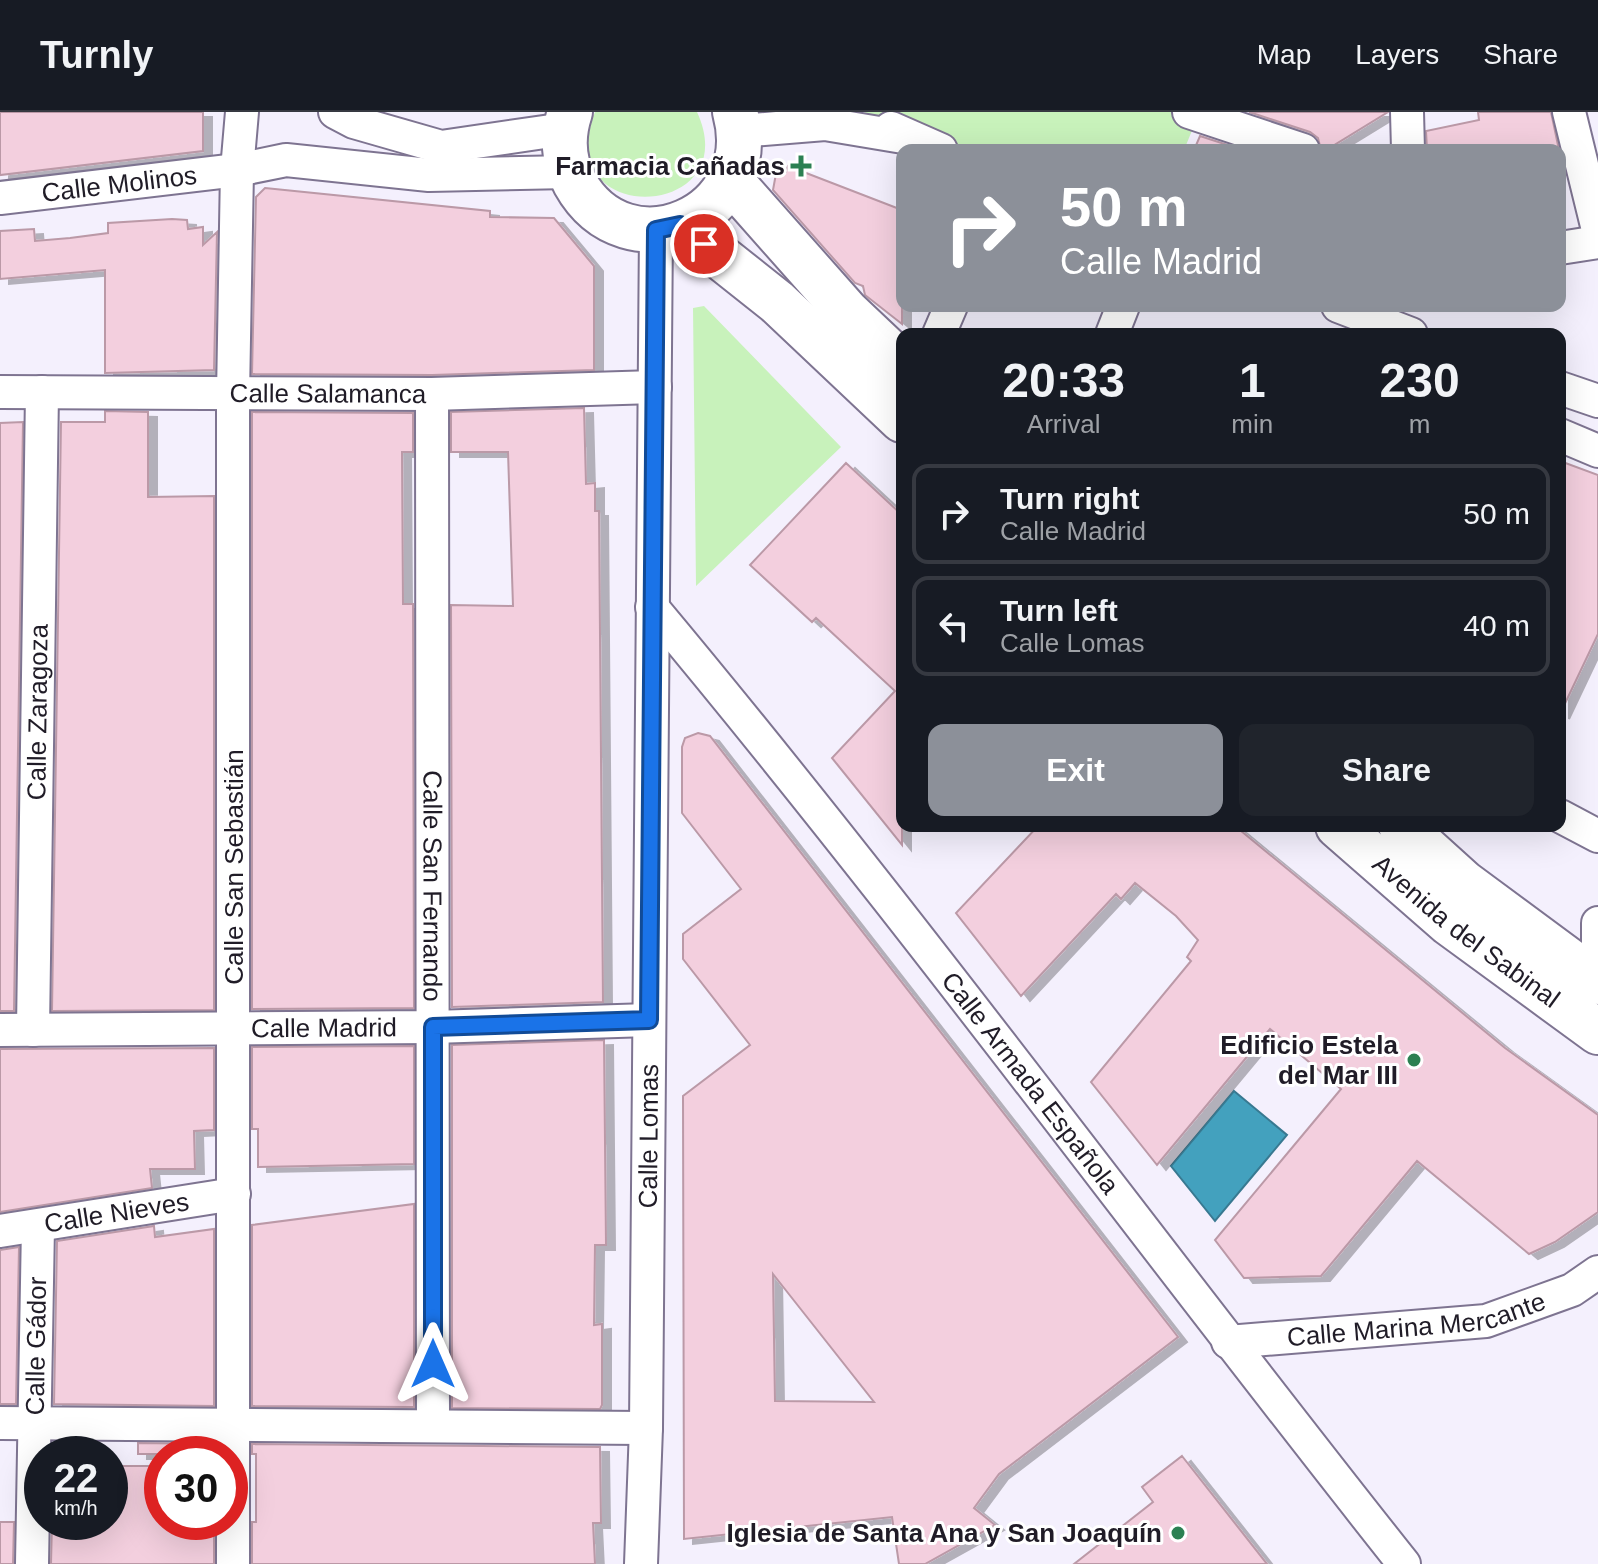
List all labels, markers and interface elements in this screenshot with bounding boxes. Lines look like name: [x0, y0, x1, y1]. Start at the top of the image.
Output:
text: Turnly: [40, 34, 153, 76]
text: Map: [1257, 39, 1311, 70]
text: Layers: [1355, 39, 1439, 70]
text: Share: [1483, 39, 1558, 70]
place label: Farmacia Cañadas: [555, 151, 785, 181]
marker: Farmacia Cañadas: [792, 157, 810, 175]
street label: Calle Molinos: [40, 160, 198, 208]
text: 50 m: [1060, 175, 1188, 238]
icon: right: [928, 176, 1032, 280]
pin: [670, 210, 738, 278]
icon: arrive: [682, 222, 726, 266]
text: Calle Madrid: [1060, 241, 1262, 282]
text: 20:33: [1002, 354, 1125, 407]
text: 1: [1239, 354, 1266, 407]
text: 230: [1380, 354, 1460, 407]
street label: Calle Salamanca: [230, 378, 427, 409]
text: Arrival: [1027, 409, 1101, 439]
text: min: [1231, 409, 1273, 439]
text: m: [1409, 409, 1430, 439]
text: Turn right: [1000, 482, 1139, 515]
icon: right: [932, 492, 976, 536]
text: 50 m: [1463, 497, 1530, 530]
text: Calle Madrid: [1000, 516, 1146, 546]
text: Turn left: [1000, 594, 1118, 627]
icon: left: [932, 604, 976, 648]
text: 40 m: [1463, 609, 1530, 642]
street label: Calle Zaragoza: [21, 623, 54, 800]
text: Calle Lomas: [1000, 628, 1145, 658]
button: Exit: [928, 724, 1223, 816]
button: Share: [1239, 724, 1534, 816]
street label: Calle San Sebastián: [219, 749, 249, 985]
street label: Calle San Fernando: [417, 770, 448, 1002]
street label: Avenida del Sabinal: [1367, 848, 1565, 1014]
street label: Calle Armada Española: [936, 966, 1126, 1200]
street label: Calle Madrid: [251, 1012, 397, 1043]
place label: Edificio Estela del Mar III: [1220, 1030, 1399, 1090]
marker: Edificio Estela del Mar III: [1405, 1051, 1423, 1069]
street label: Calle Lomas: [633, 1064, 664, 1209]
street label: Calle Nieves: [42, 1186, 191, 1239]
street label: Calle Gádor: [20, 1276, 52, 1416]
street label: Calle Marina Mercante: [1286, 1286, 1549, 1352]
position arrow: [391, 1322, 475, 1406]
speed limit sign: 30: [144, 1436, 248, 1540]
text: 22: [54, 1456, 98, 1500]
text: km/h: [54, 1497, 98, 1519]
place label: Iglesia de Santa Ana y San Joaquín: [727, 1518, 1162, 1548]
marker: Iglesia de Santa Ana y San Joaquín: [1169, 1524, 1187, 1542]

